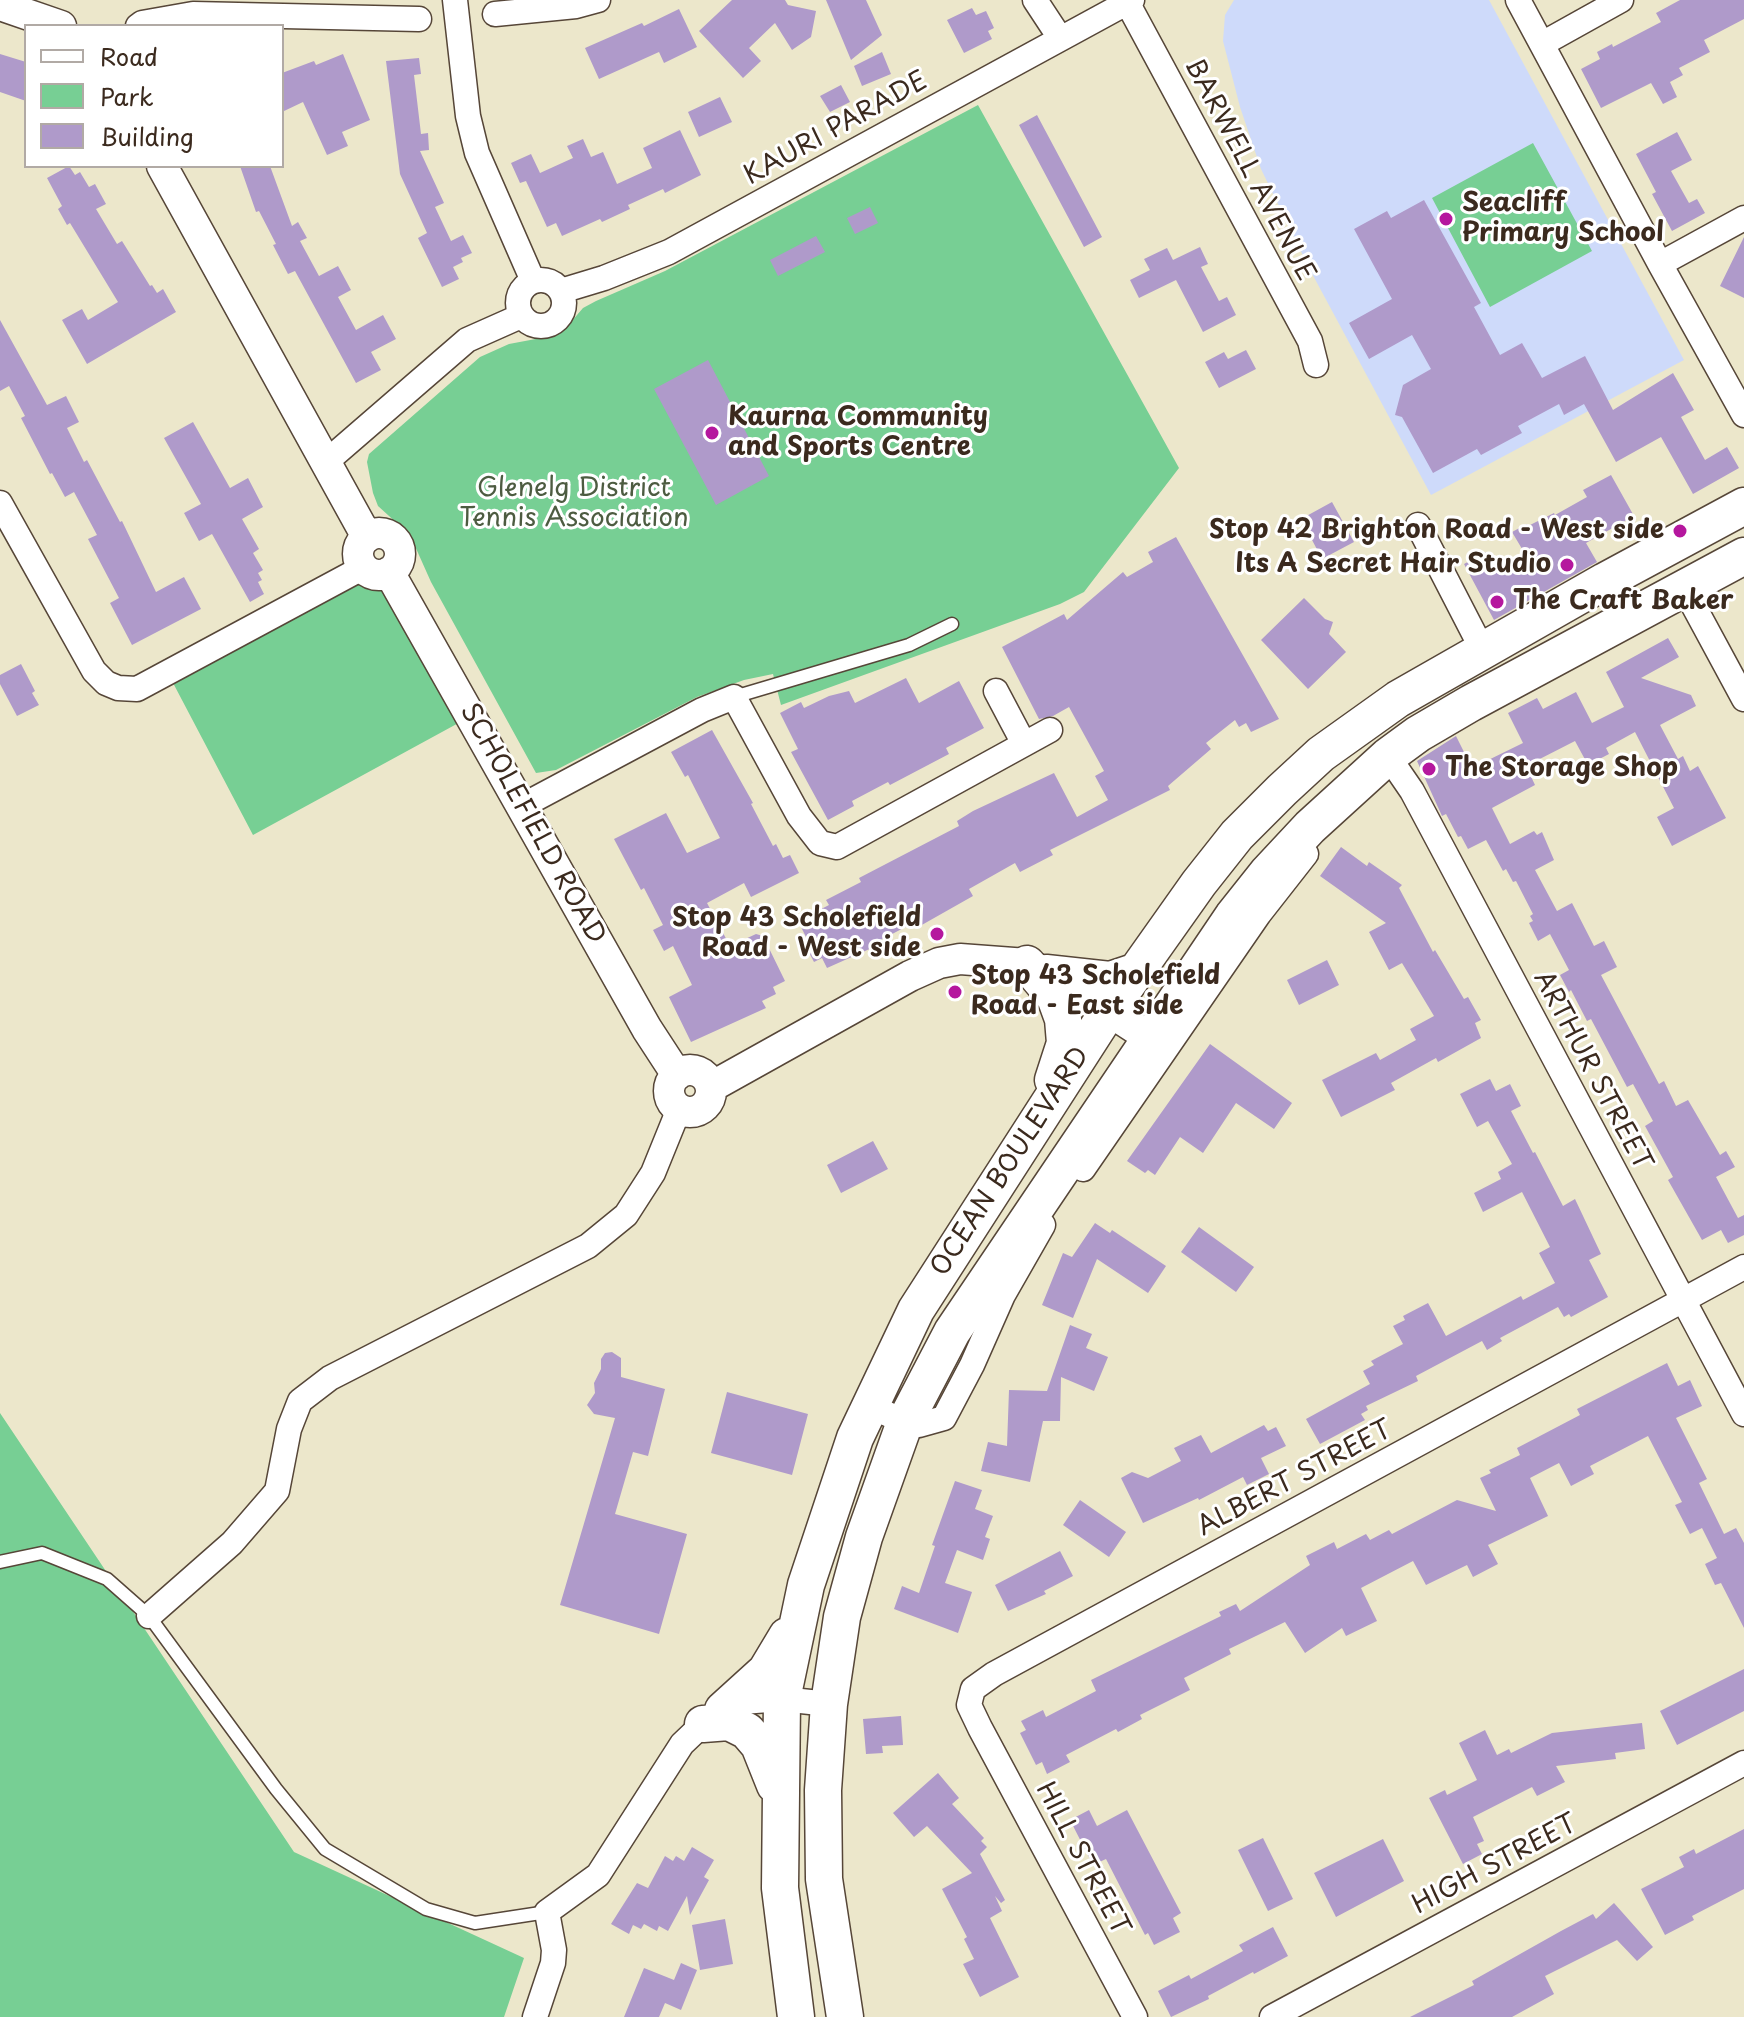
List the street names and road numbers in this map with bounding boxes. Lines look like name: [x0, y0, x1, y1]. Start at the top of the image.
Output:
street label: BARWELL AVENUE: [1177, 53, 1321, 287]
street label: KAURI PARADE: [739, 66, 933, 192]
street label: SCHOLEFIELD ROAD: [453, 698, 611, 950]
street label: ARTHUR STREET: [1526, 966, 1658, 1176]
street label: OCEAN BOULEVARD: [925, 1042, 1097, 1282]
street label: ALBERT STREET: [1192, 1414, 1398, 1544]
street label: HILL STREET: [1029, 1777, 1135, 1941]
street label: HIGH STREET: [1407, 1809, 1583, 1921]

